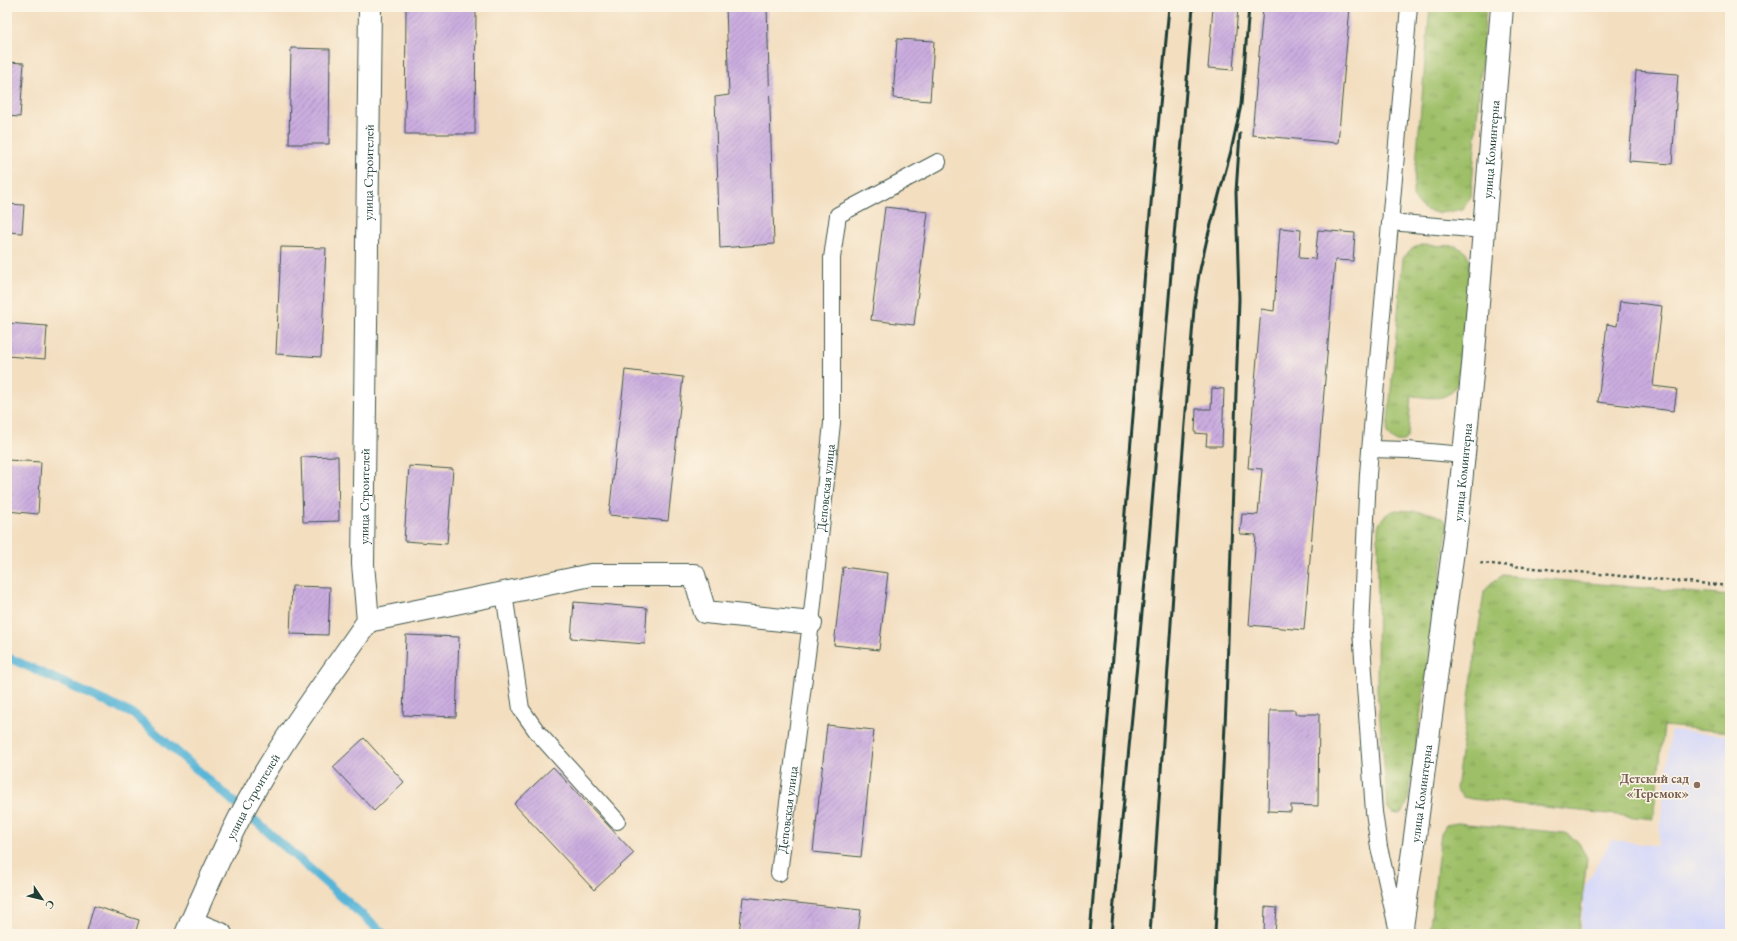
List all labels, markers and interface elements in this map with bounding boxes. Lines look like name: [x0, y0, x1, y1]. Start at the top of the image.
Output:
street label: улица Коминтерна: [1478, 99, 1503, 199]
street label: улица Строителей: [359, 124, 377, 221]
street label: улица Коминтерна: [1449, 421, 1476, 522]
street label: Деповская улица: [812, 442, 838, 532]
street label: улица Строителей: [355, 448, 373, 545]
street label: улица Коминтерна: [1406, 743, 1436, 843]
street label: улица Строителей: [221, 750, 283, 842]
street label: Деповская улица: [773, 764, 801, 854]
place label: Детский сад «Теремок»: [1620, 770, 1689, 802]
marker: Детский сад «Теремок»: [1692, 780, 1702, 790]
north arrow: [22, 879, 62, 919]
text: С: [42, 898, 58, 912]

